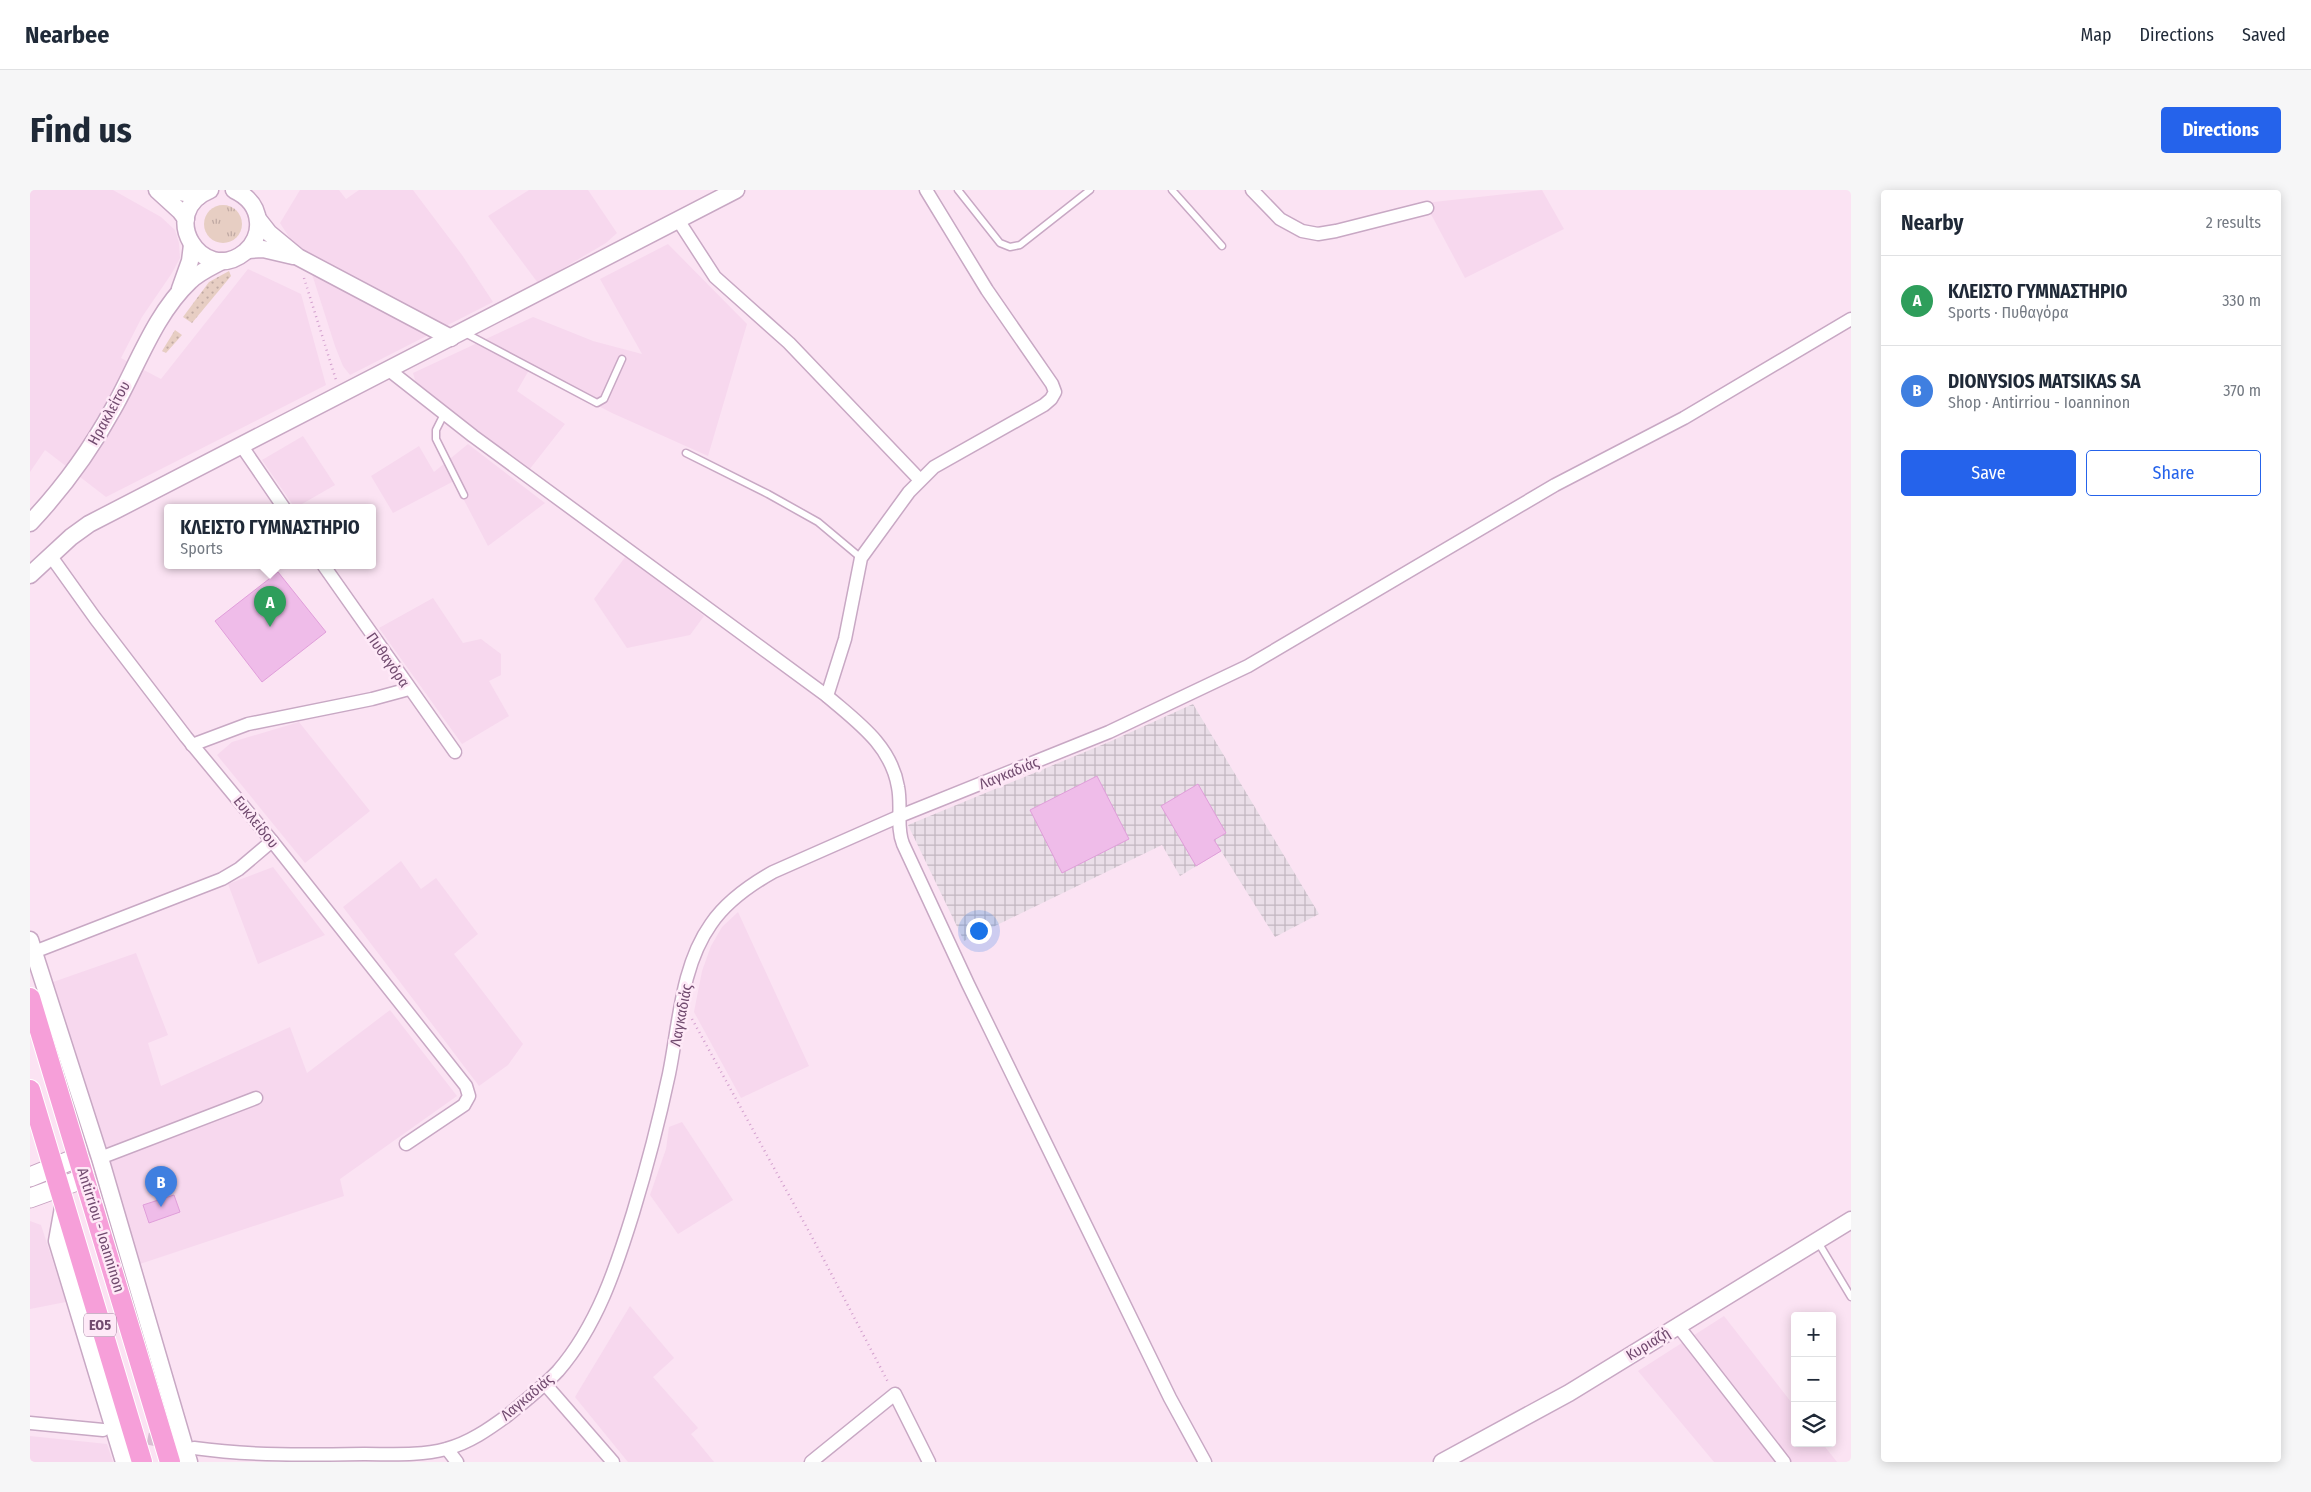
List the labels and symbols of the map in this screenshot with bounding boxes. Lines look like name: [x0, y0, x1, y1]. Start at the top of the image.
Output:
street label: Ηρακλείτου: [84, 378, 134, 448]
pin: A: [254, 586, 286, 627]
street label: Πυθαγόρα: [363, 629, 413, 691]
street label: Λαγκαδιάς: [976, 753, 1042, 793]
street label: Ευκλείδου: [230, 792, 282, 852]
your location: [966, 918, 992, 944]
street label: Λαγκαδιάς: [666, 982, 696, 1048]
street label: Antirriou - Ioanninon: [73, 1166, 129, 1294]
pin: B: [145, 1166, 177, 1207]
road number: ΕΟ5: [84, 1314, 116, 1336]
street label: Κυριαζή: [1623, 1324, 1673, 1364]
street label: Λαγκαδιάς: [497, 1369, 558, 1424]

